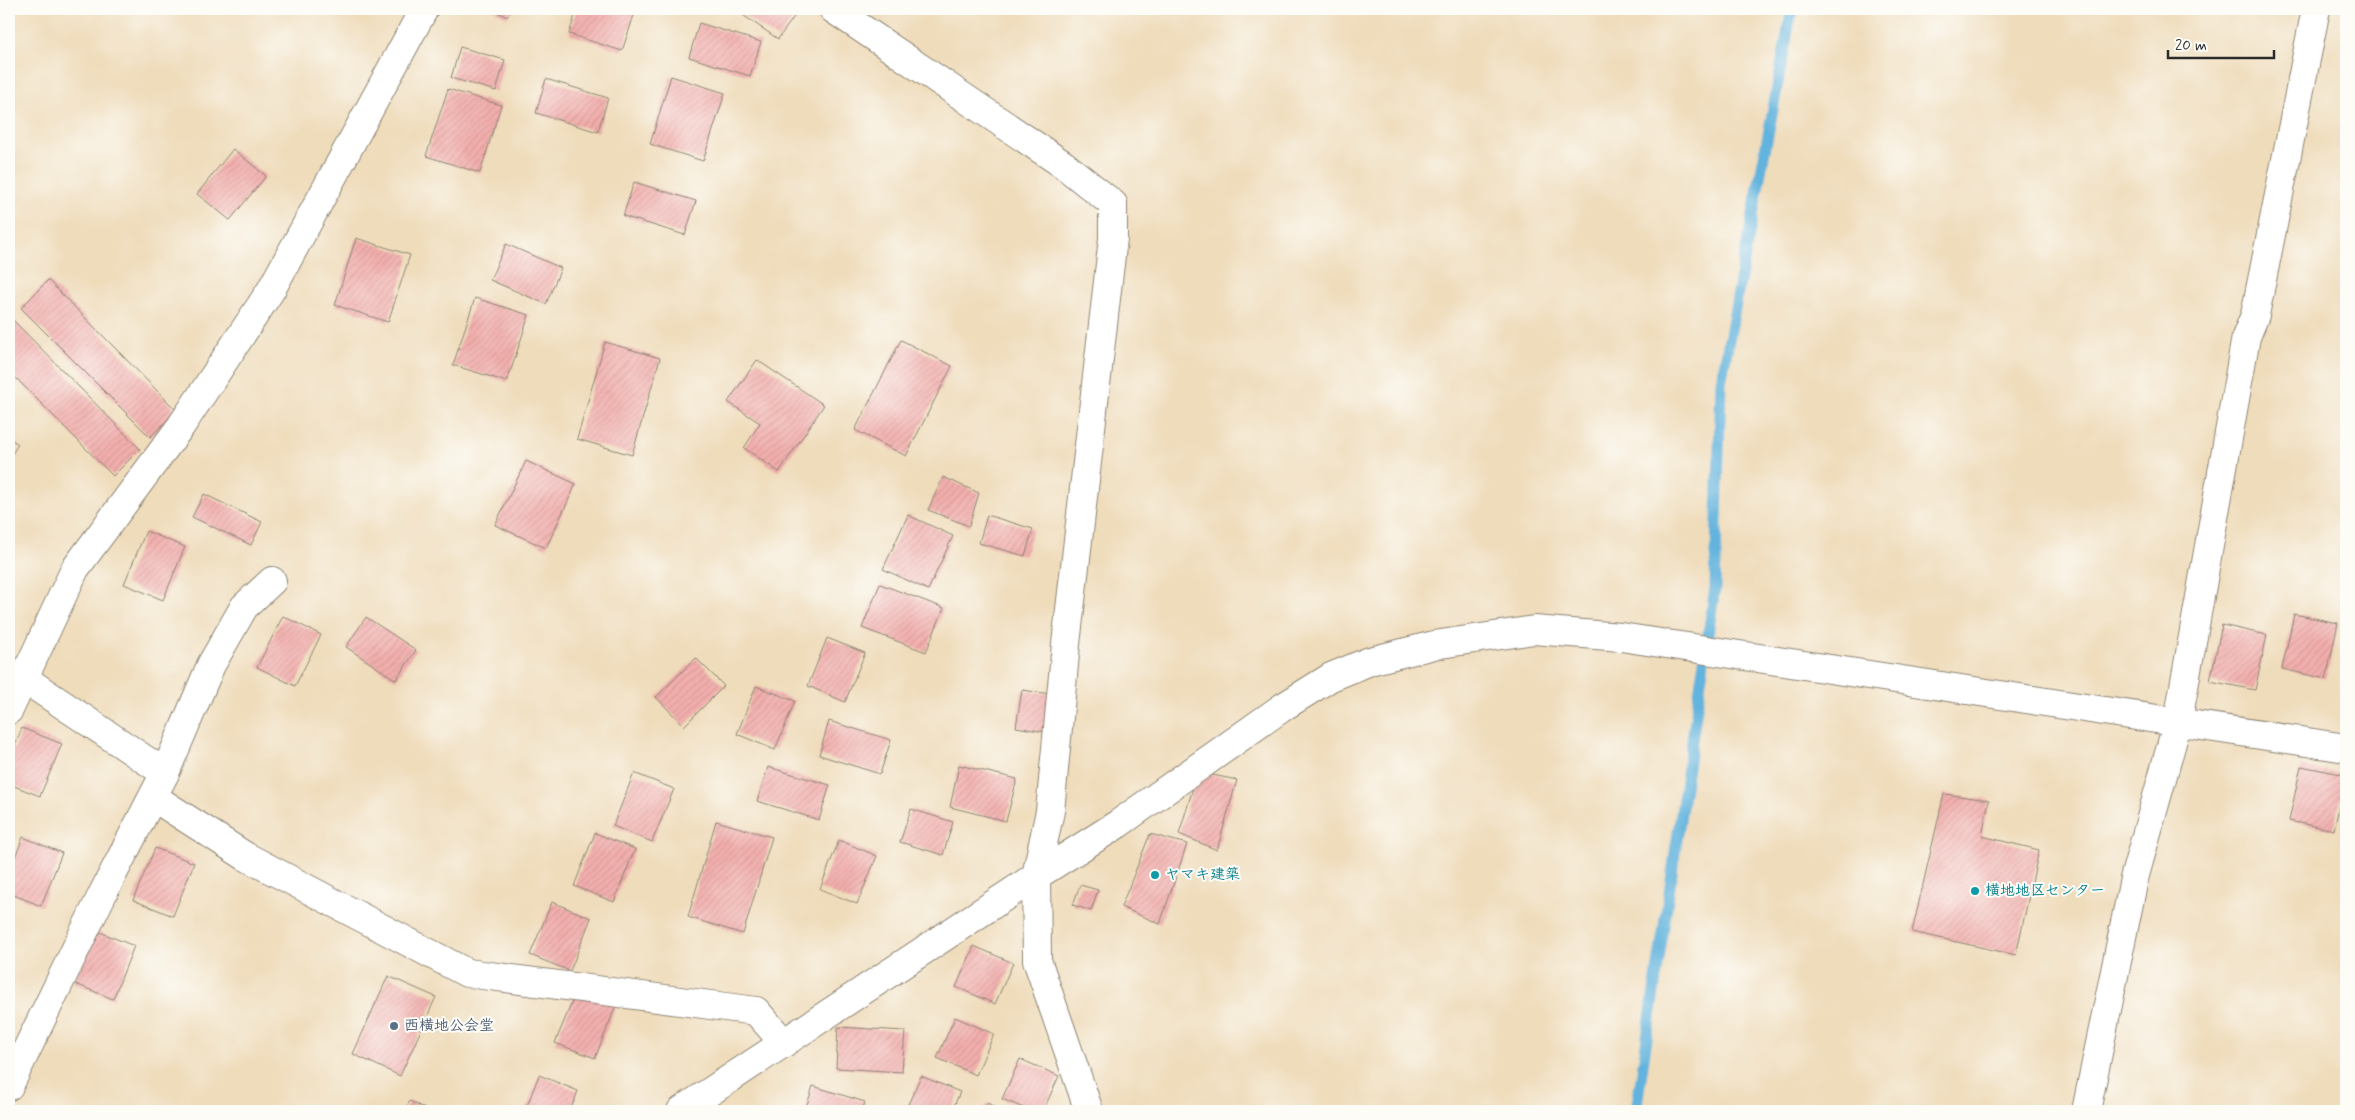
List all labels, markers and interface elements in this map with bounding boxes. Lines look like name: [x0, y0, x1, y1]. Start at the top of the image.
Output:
scale bar: [2168, 28, 2274, 60]
text: 20 m: [2175, 36, 2207, 56]
place label: ヤマキ建築: [1165, 865, 1240, 885]
marker: ヤマキ建築: [1149, 869, 1161, 881]
place label: 横地地区センター: [1985, 881, 2105, 901]
marker: 横地地区センター: [1969, 885, 1981, 897]
place label: 西横地公会堂: [404, 1016, 494, 1036]
marker: 西横地公会堂: [388, 1020, 400, 1032]

